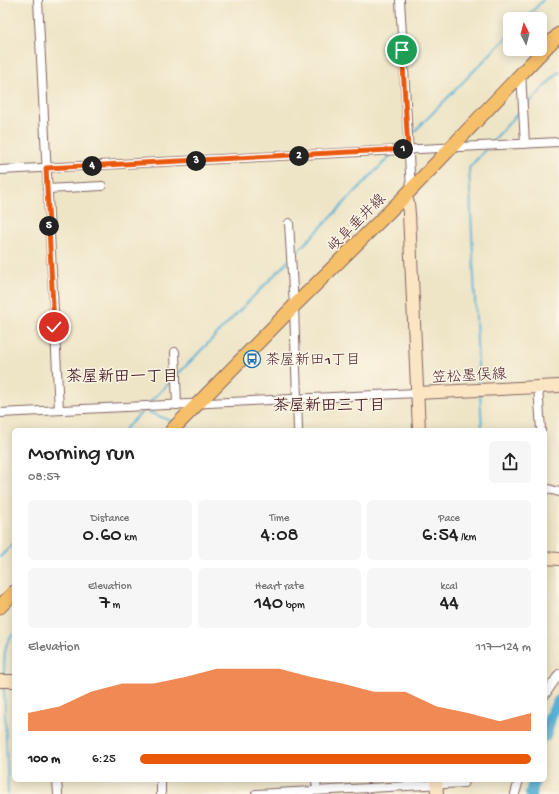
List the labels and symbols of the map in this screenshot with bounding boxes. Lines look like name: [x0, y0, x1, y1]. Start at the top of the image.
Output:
north arrow: [503, 12, 547, 56]
pin: [385, 33, 419, 67]
pin: 1: [393, 139, 413, 159]
pin: 2: [289, 146, 309, 166]
pin: 3: [186, 151, 206, 171]
pin: 4: [82, 156, 102, 176]
street label: 岐阜垂井線: [324, 190, 390, 256]
pin: 5: [39, 216, 59, 236]
pin: [37, 310, 71, 344]
bus stop icon: 茶屋新田1丁目: [242, 349, 262, 369]
place label: 茶屋新田1丁目: [265, 352, 361, 370]
street label: 笠松墨俣線: [431, 365, 507, 388]
district label: 茶屋新田一丁目: [66, 368, 178, 388]
district label: 茶屋新田三丁目: [273, 397, 385, 417]

